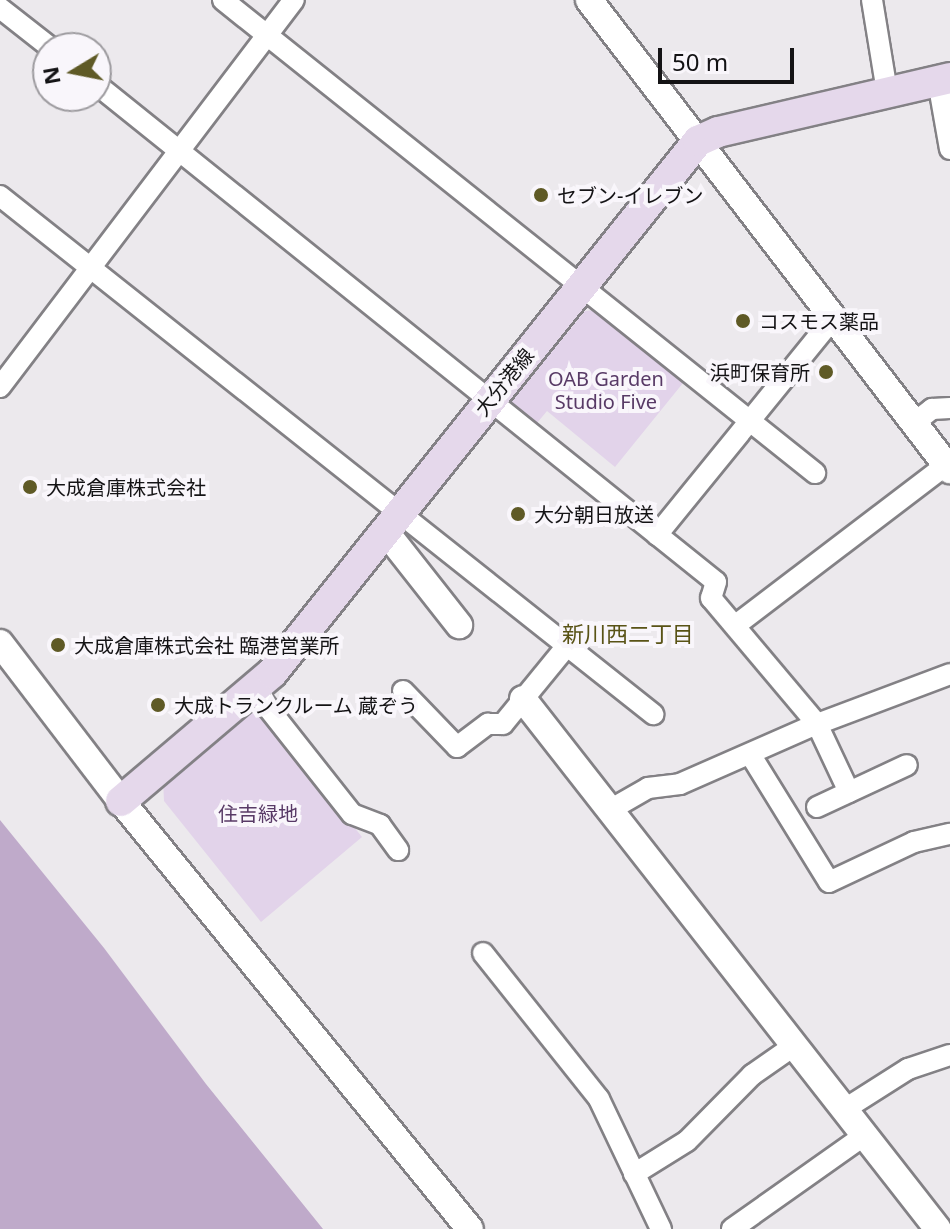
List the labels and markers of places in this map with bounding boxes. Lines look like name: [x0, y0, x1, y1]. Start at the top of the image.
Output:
place label: セブン-イレブン: [557, 183, 703, 207]
marker: セブン-イレブン: [532, 186, 550, 204]
place label: コスモス薬品: [759, 309, 879, 333]
marker: コスモス薬品: [734, 312, 752, 330]
place label: 浜町保育所: [710, 360, 810, 384]
marker: 浜町保育所: [817, 363, 835, 381]
place label: 大成倉庫株式会社: [46, 475, 206, 499]
marker: 大成倉庫株式会社: [21, 478, 39, 496]
place label: 大分朝日放送: [534, 502, 654, 526]
marker: 大分朝日放送: [509, 505, 527, 523]
place label: 大成倉庫株式会社 臨港営業所: [74, 633, 339, 657]
marker: 大成倉庫株式会社 臨港営業所: [49, 636, 67, 654]
place label: 大成トランクルーム 蔵ぞう: [174, 693, 419, 717]
marker: 大成トランクルーム 蔵ぞう: [149, 696, 167, 714]

